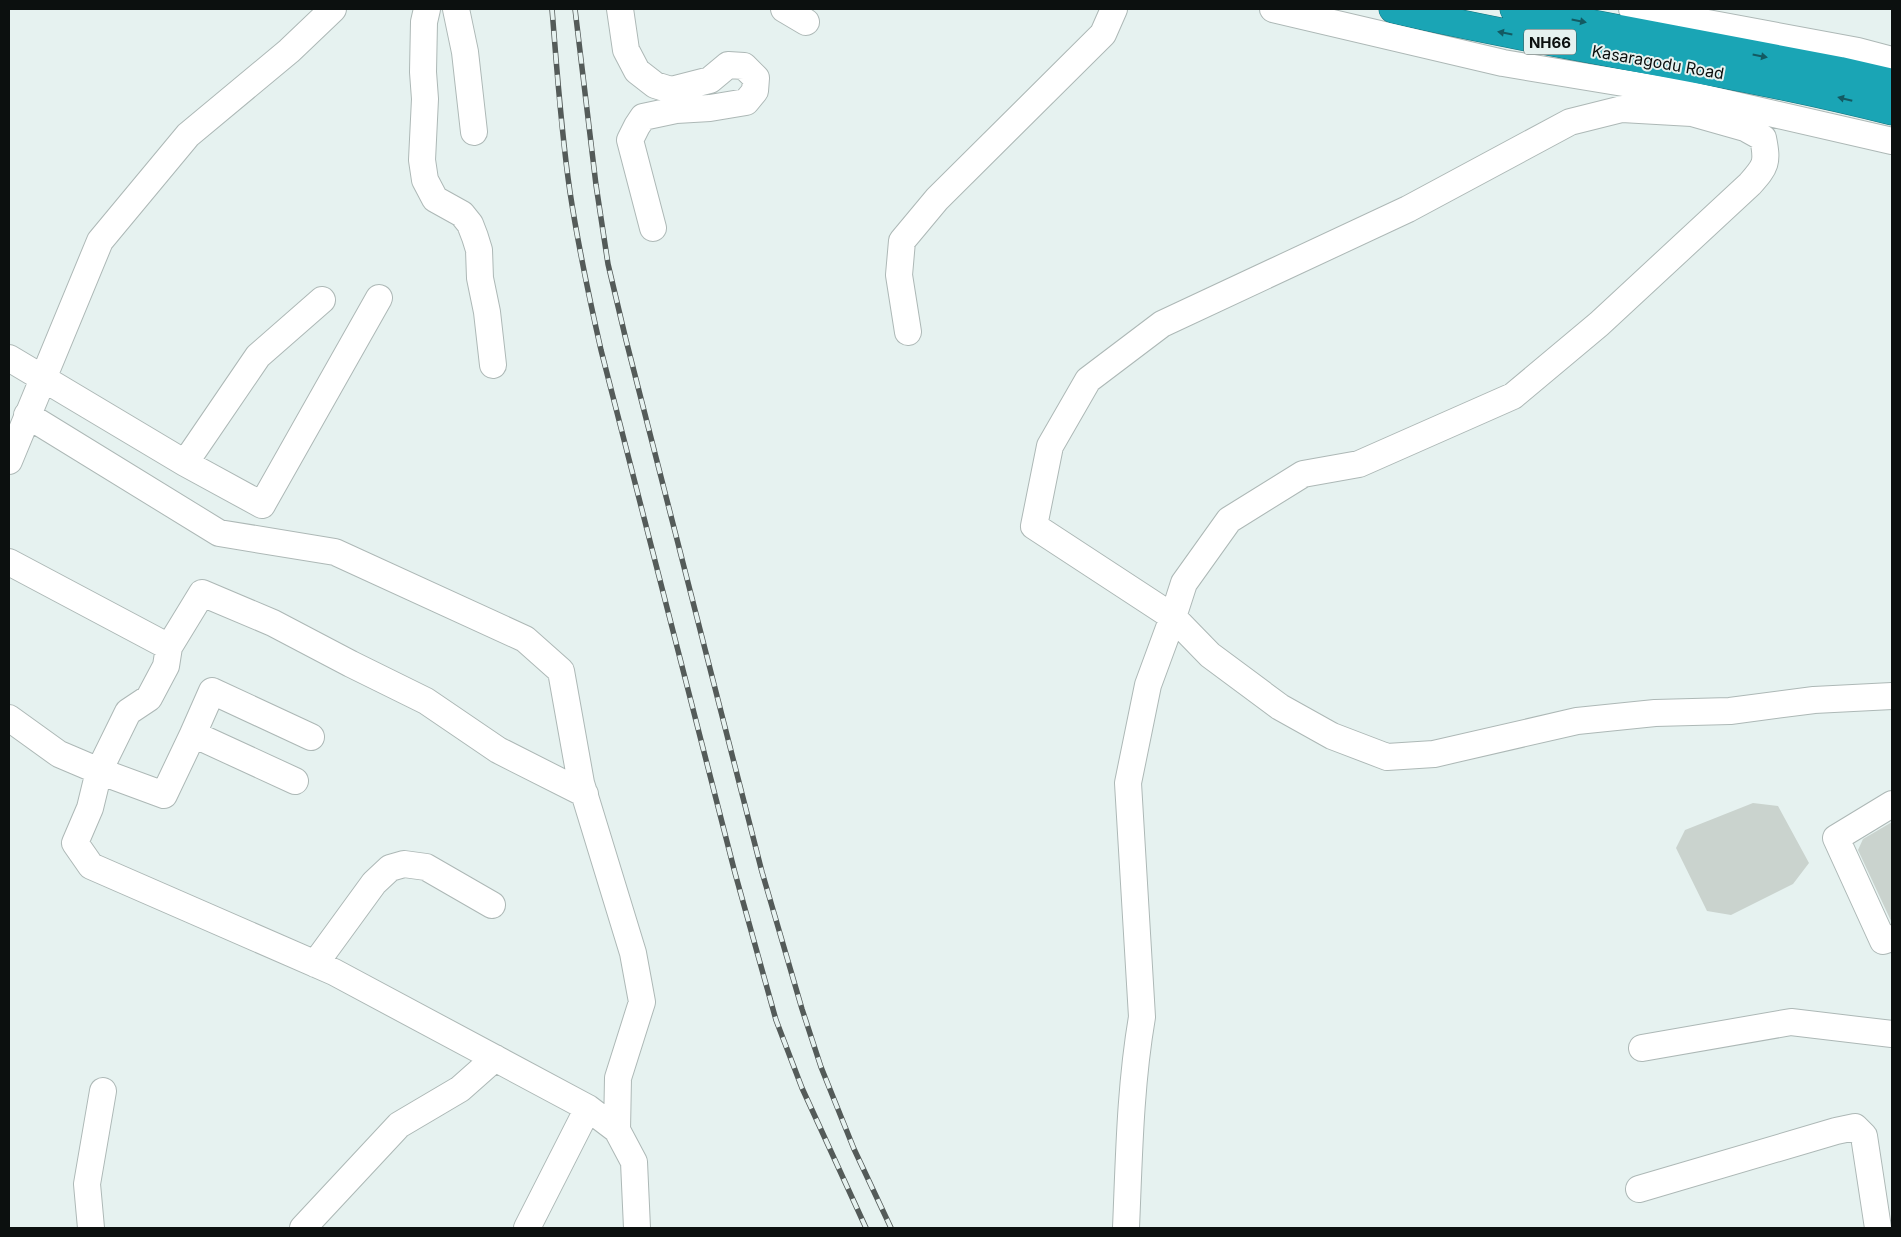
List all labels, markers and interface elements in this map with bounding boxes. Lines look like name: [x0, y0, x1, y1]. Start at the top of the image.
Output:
one-way arrow: [1572, 17, 1587, 25]
one-way arrow: [1498, 29, 1513, 37]
road number: NH66: [1524, 30, 1576, 54]
street label: Kasaragodu Road: [1590, 41, 1726, 83]
one-way arrow: [1752, 52, 1767, 60]
one-way arrow: [1837, 95, 1853, 103]

